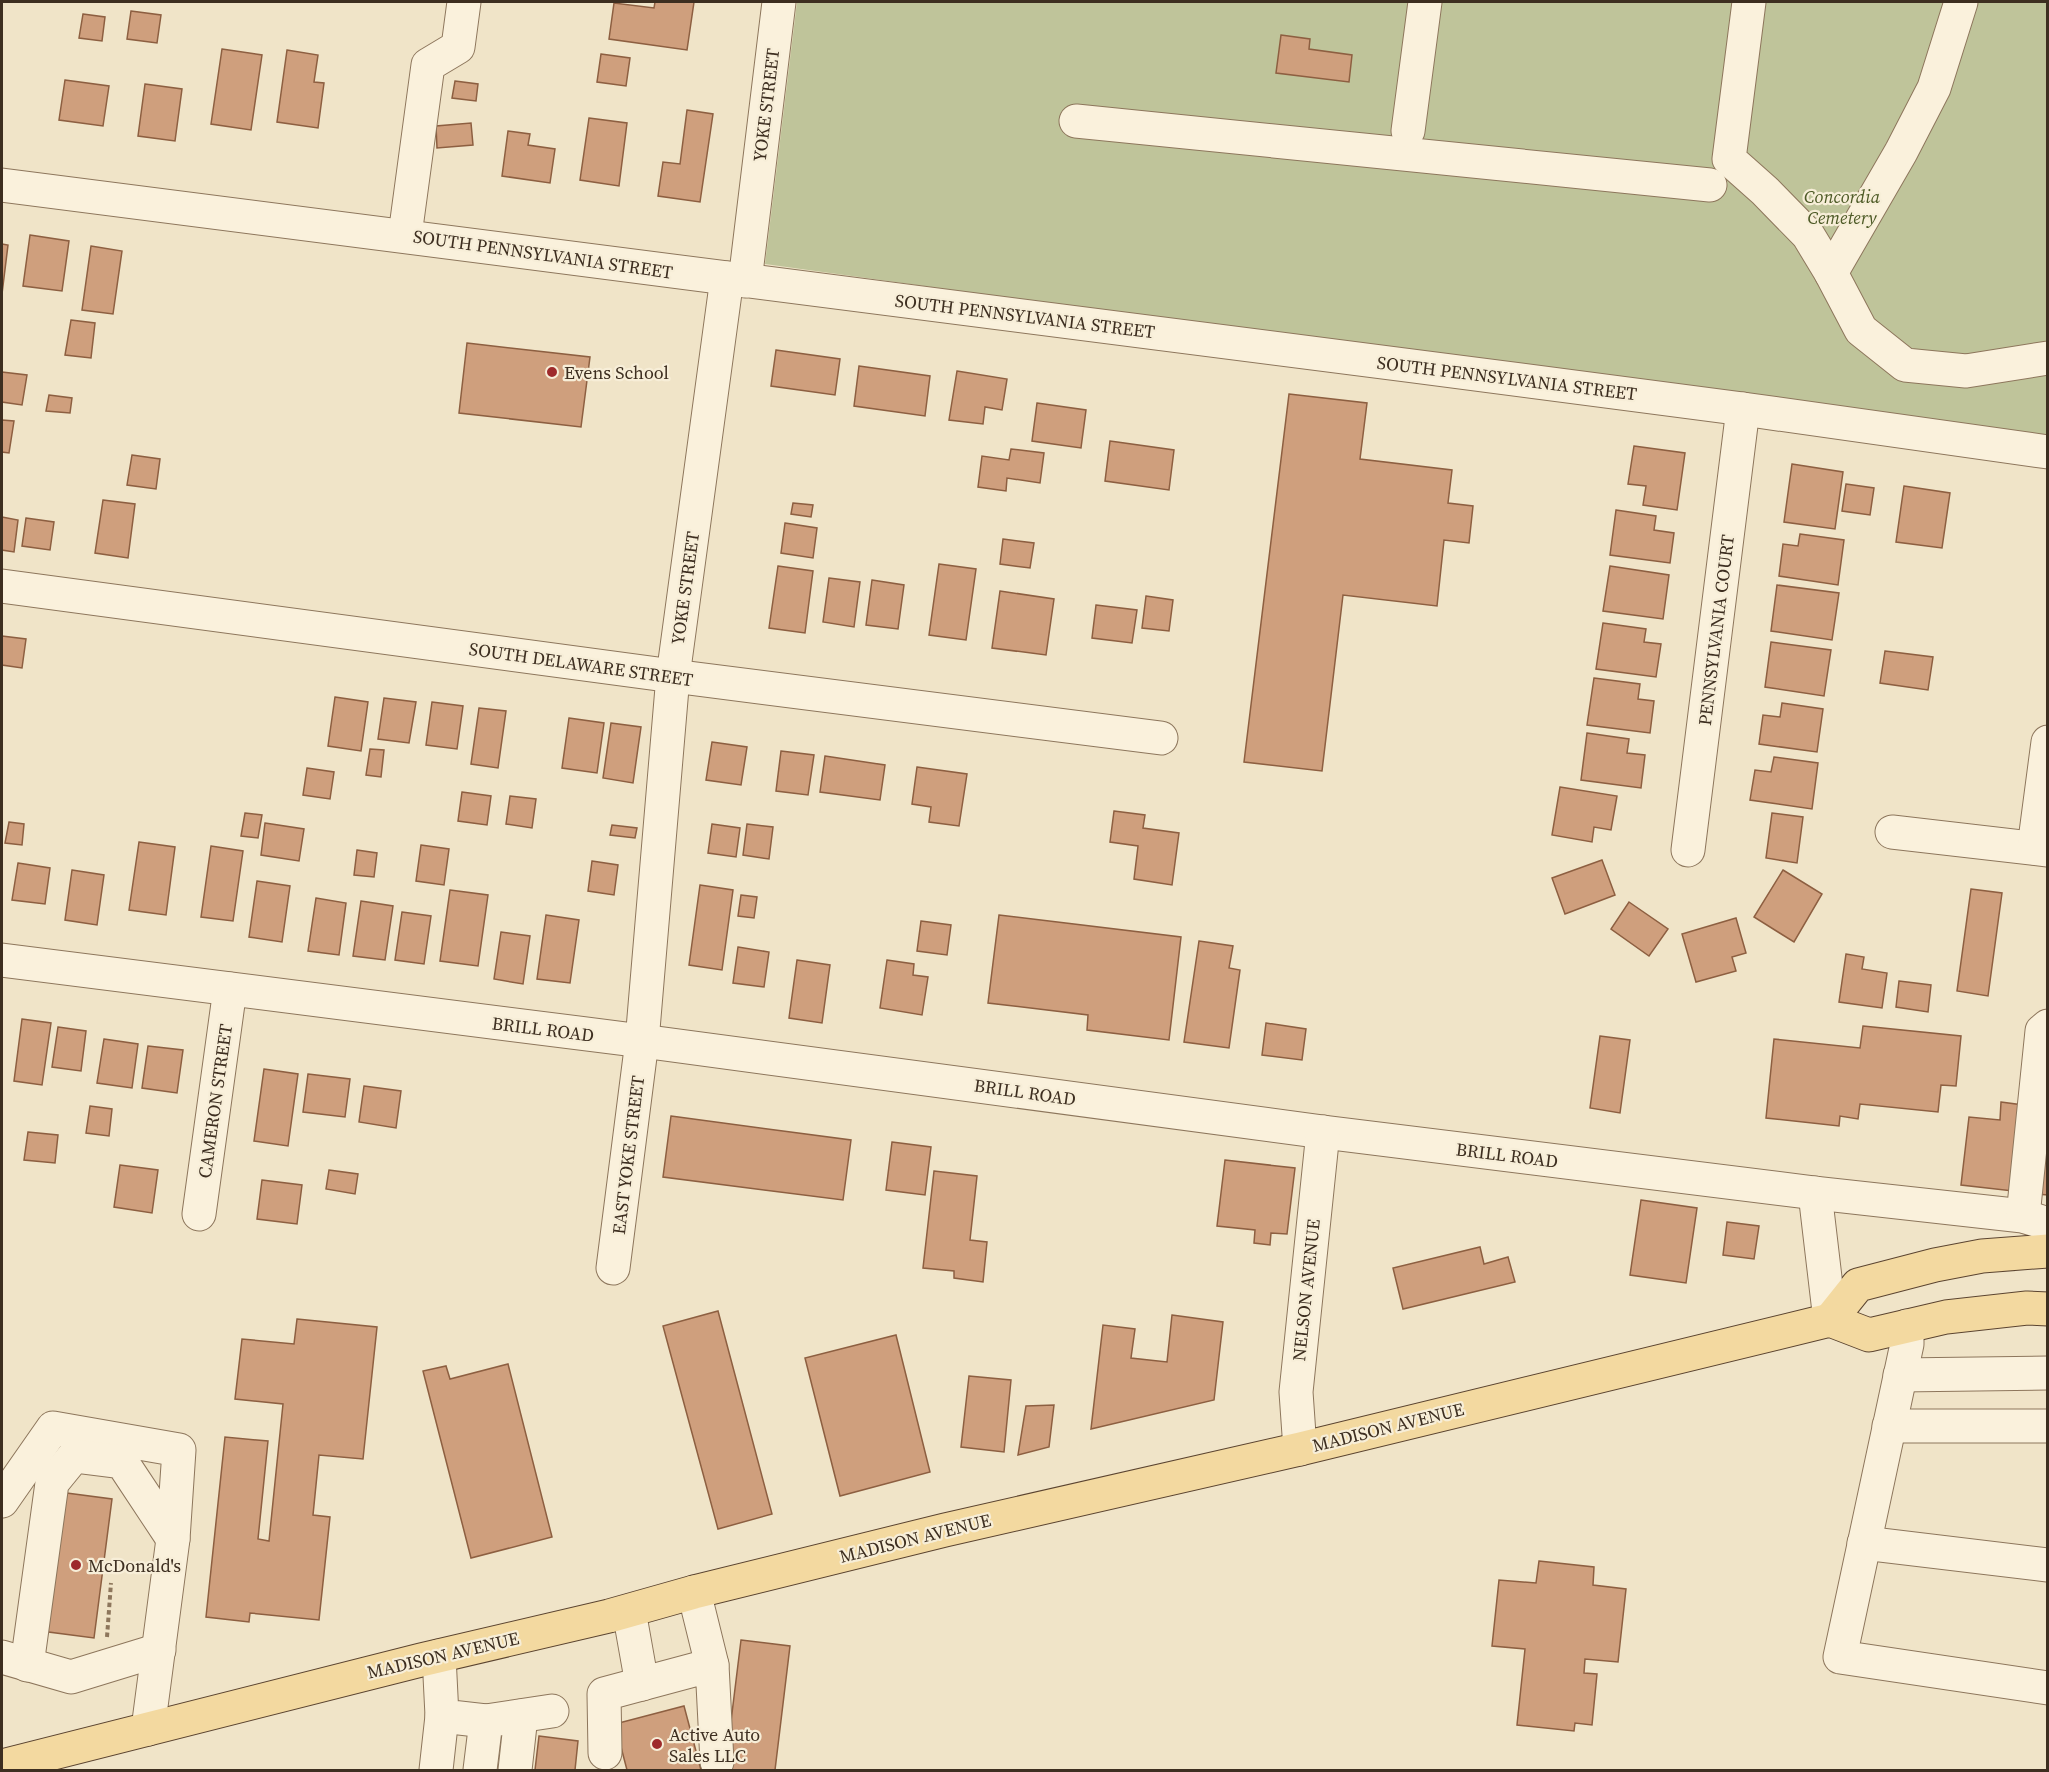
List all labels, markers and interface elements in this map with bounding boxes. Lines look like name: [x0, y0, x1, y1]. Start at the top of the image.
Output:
street label: YOKE STREET: [747, 47, 785, 163]
park label: Concordia Cemetery: [1804, 184, 1881, 230]
street label: SOUTH PENNSYLVANIA STREET: [412, 223, 674, 285]
street label: SOUTH PENNSYLVANIA STREET: [894, 288, 1157, 344]
street label: SOUTH PENNSYLVANIA STREET: [1376, 350, 1639, 406]
place label: Evens School: [564, 360, 669, 385]
marker: Evens School: [545, 365, 559, 379]
street label: YOKE STREET: [665, 530, 705, 646]
street label: PENNSYLVANIA COURT: [1692, 533, 1740, 727]
street label: SOUTH DELAWARE STREET: [467, 636, 695, 692]
street label: BRILL ROAD: [491, 1010, 595, 1048]
street label: CAMERON STREET: [192, 1022, 238, 1180]
street label: BRILL ROAD: [973, 1072, 1077, 1112]
street label: EAST YOKE STREET: [606, 1074, 650, 1236]
street label: BRILL ROAD: [1455, 1136, 1559, 1174]
street label: NELSON AVENUE: [1286, 1218, 1326, 1362]
street label: MADISON AVENUE: [1310, 1396, 1467, 1458]
street label: MADISON AVENUE: [837, 1507, 994, 1569]
place label: McDonald's: [88, 1553, 181, 1578]
marker: McDonald's: [69, 1558, 83, 1572]
street label: MADISON AVENUE: [364, 1625, 522, 1685]
place label: Active Auto Sales LLC: [669, 1722, 760, 1768]
marker: Active Auto Sales LLC: [650, 1737, 664, 1751]

